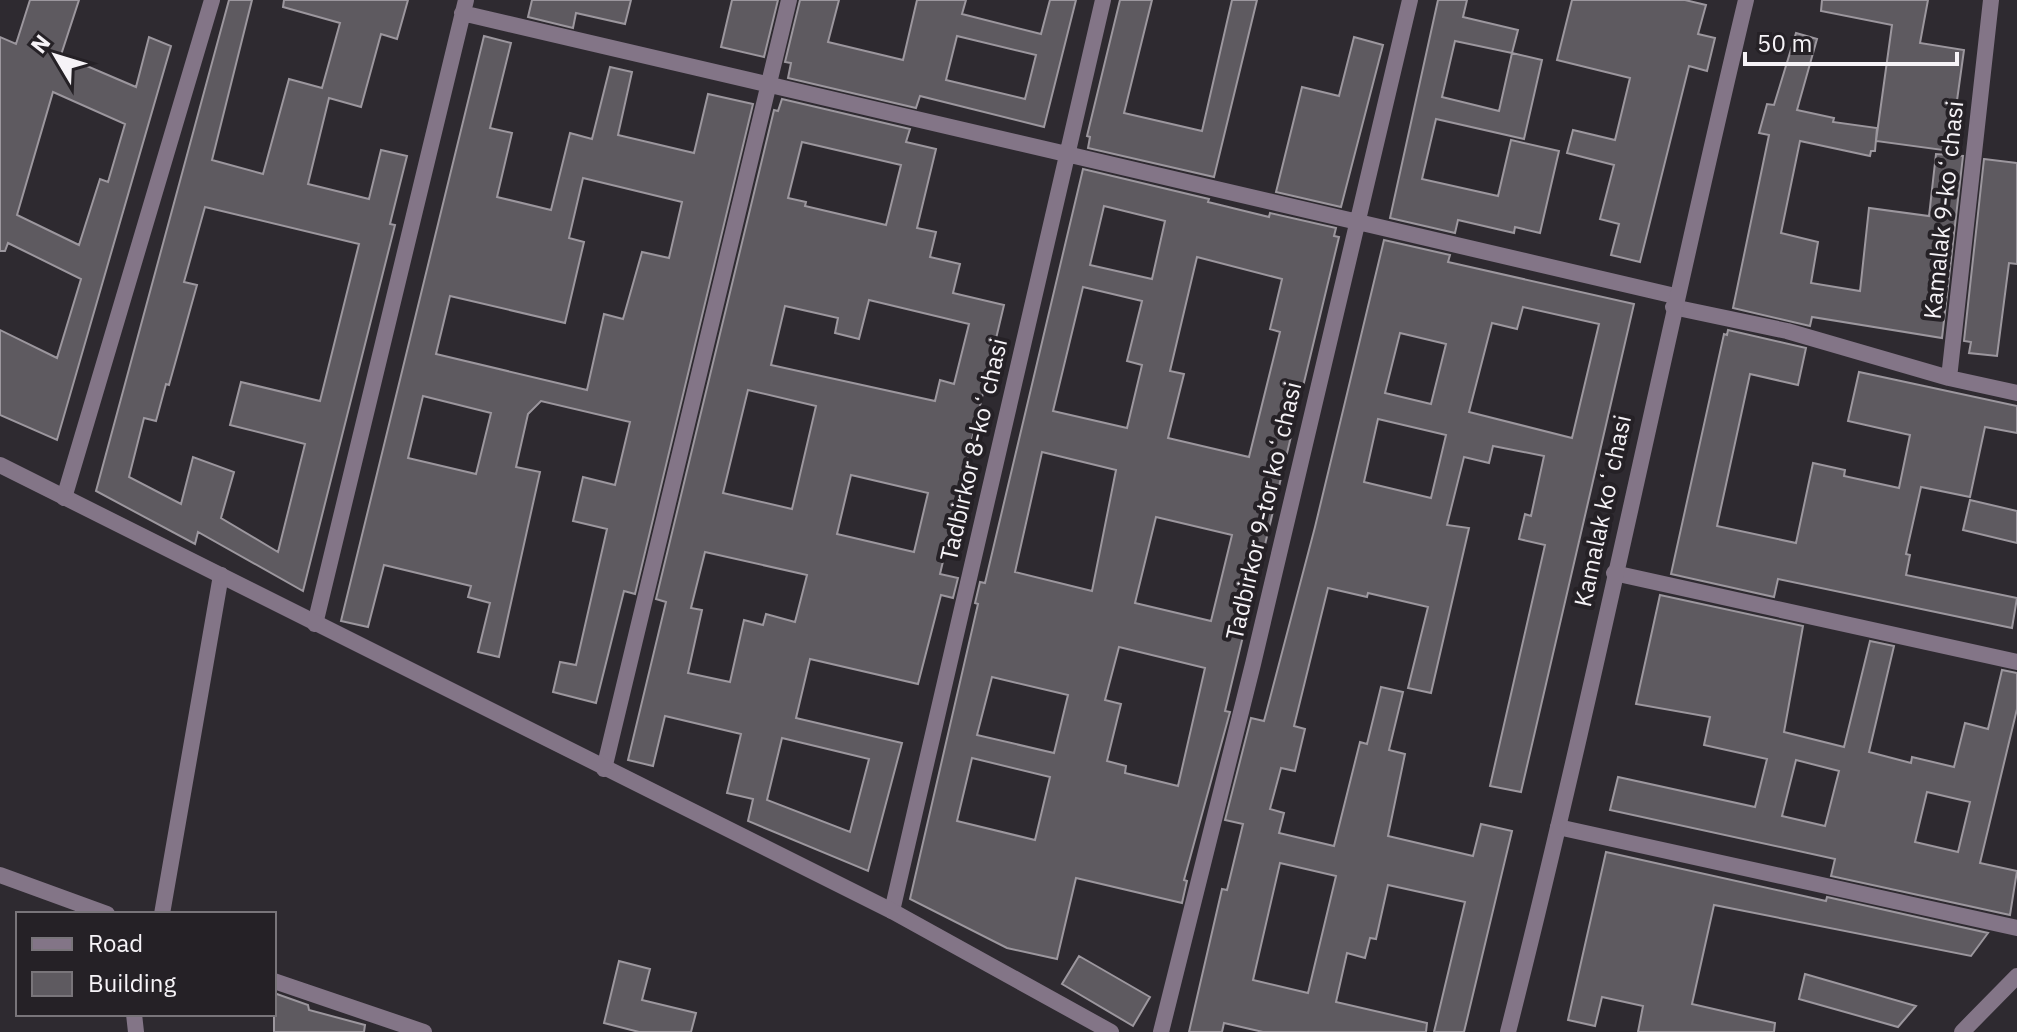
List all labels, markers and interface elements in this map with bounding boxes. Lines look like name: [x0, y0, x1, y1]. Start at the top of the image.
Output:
north arrow: [16, 16, 96, 96]
scale bar: [1745, 16, 1957, 66]
text: 50 m: [1757, 27, 1812, 59]
text: N: [24, 28, 56, 59]
street label: Kamalak 9-koʻchasi: [1916, 99, 1970, 321]
street label: Tadbirkor 8-koʻchasi: [932, 335, 1014, 564]
street label: Tadbirkor 9-tor koʻchasi: [1218, 378, 1308, 643]
street label: Kamalak koʻchasi: [1566, 412, 1638, 610]
legend: [16, 912, 276, 1016]
text: Road: [88, 927, 143, 959]
text: Building: [88, 967, 176, 999]

